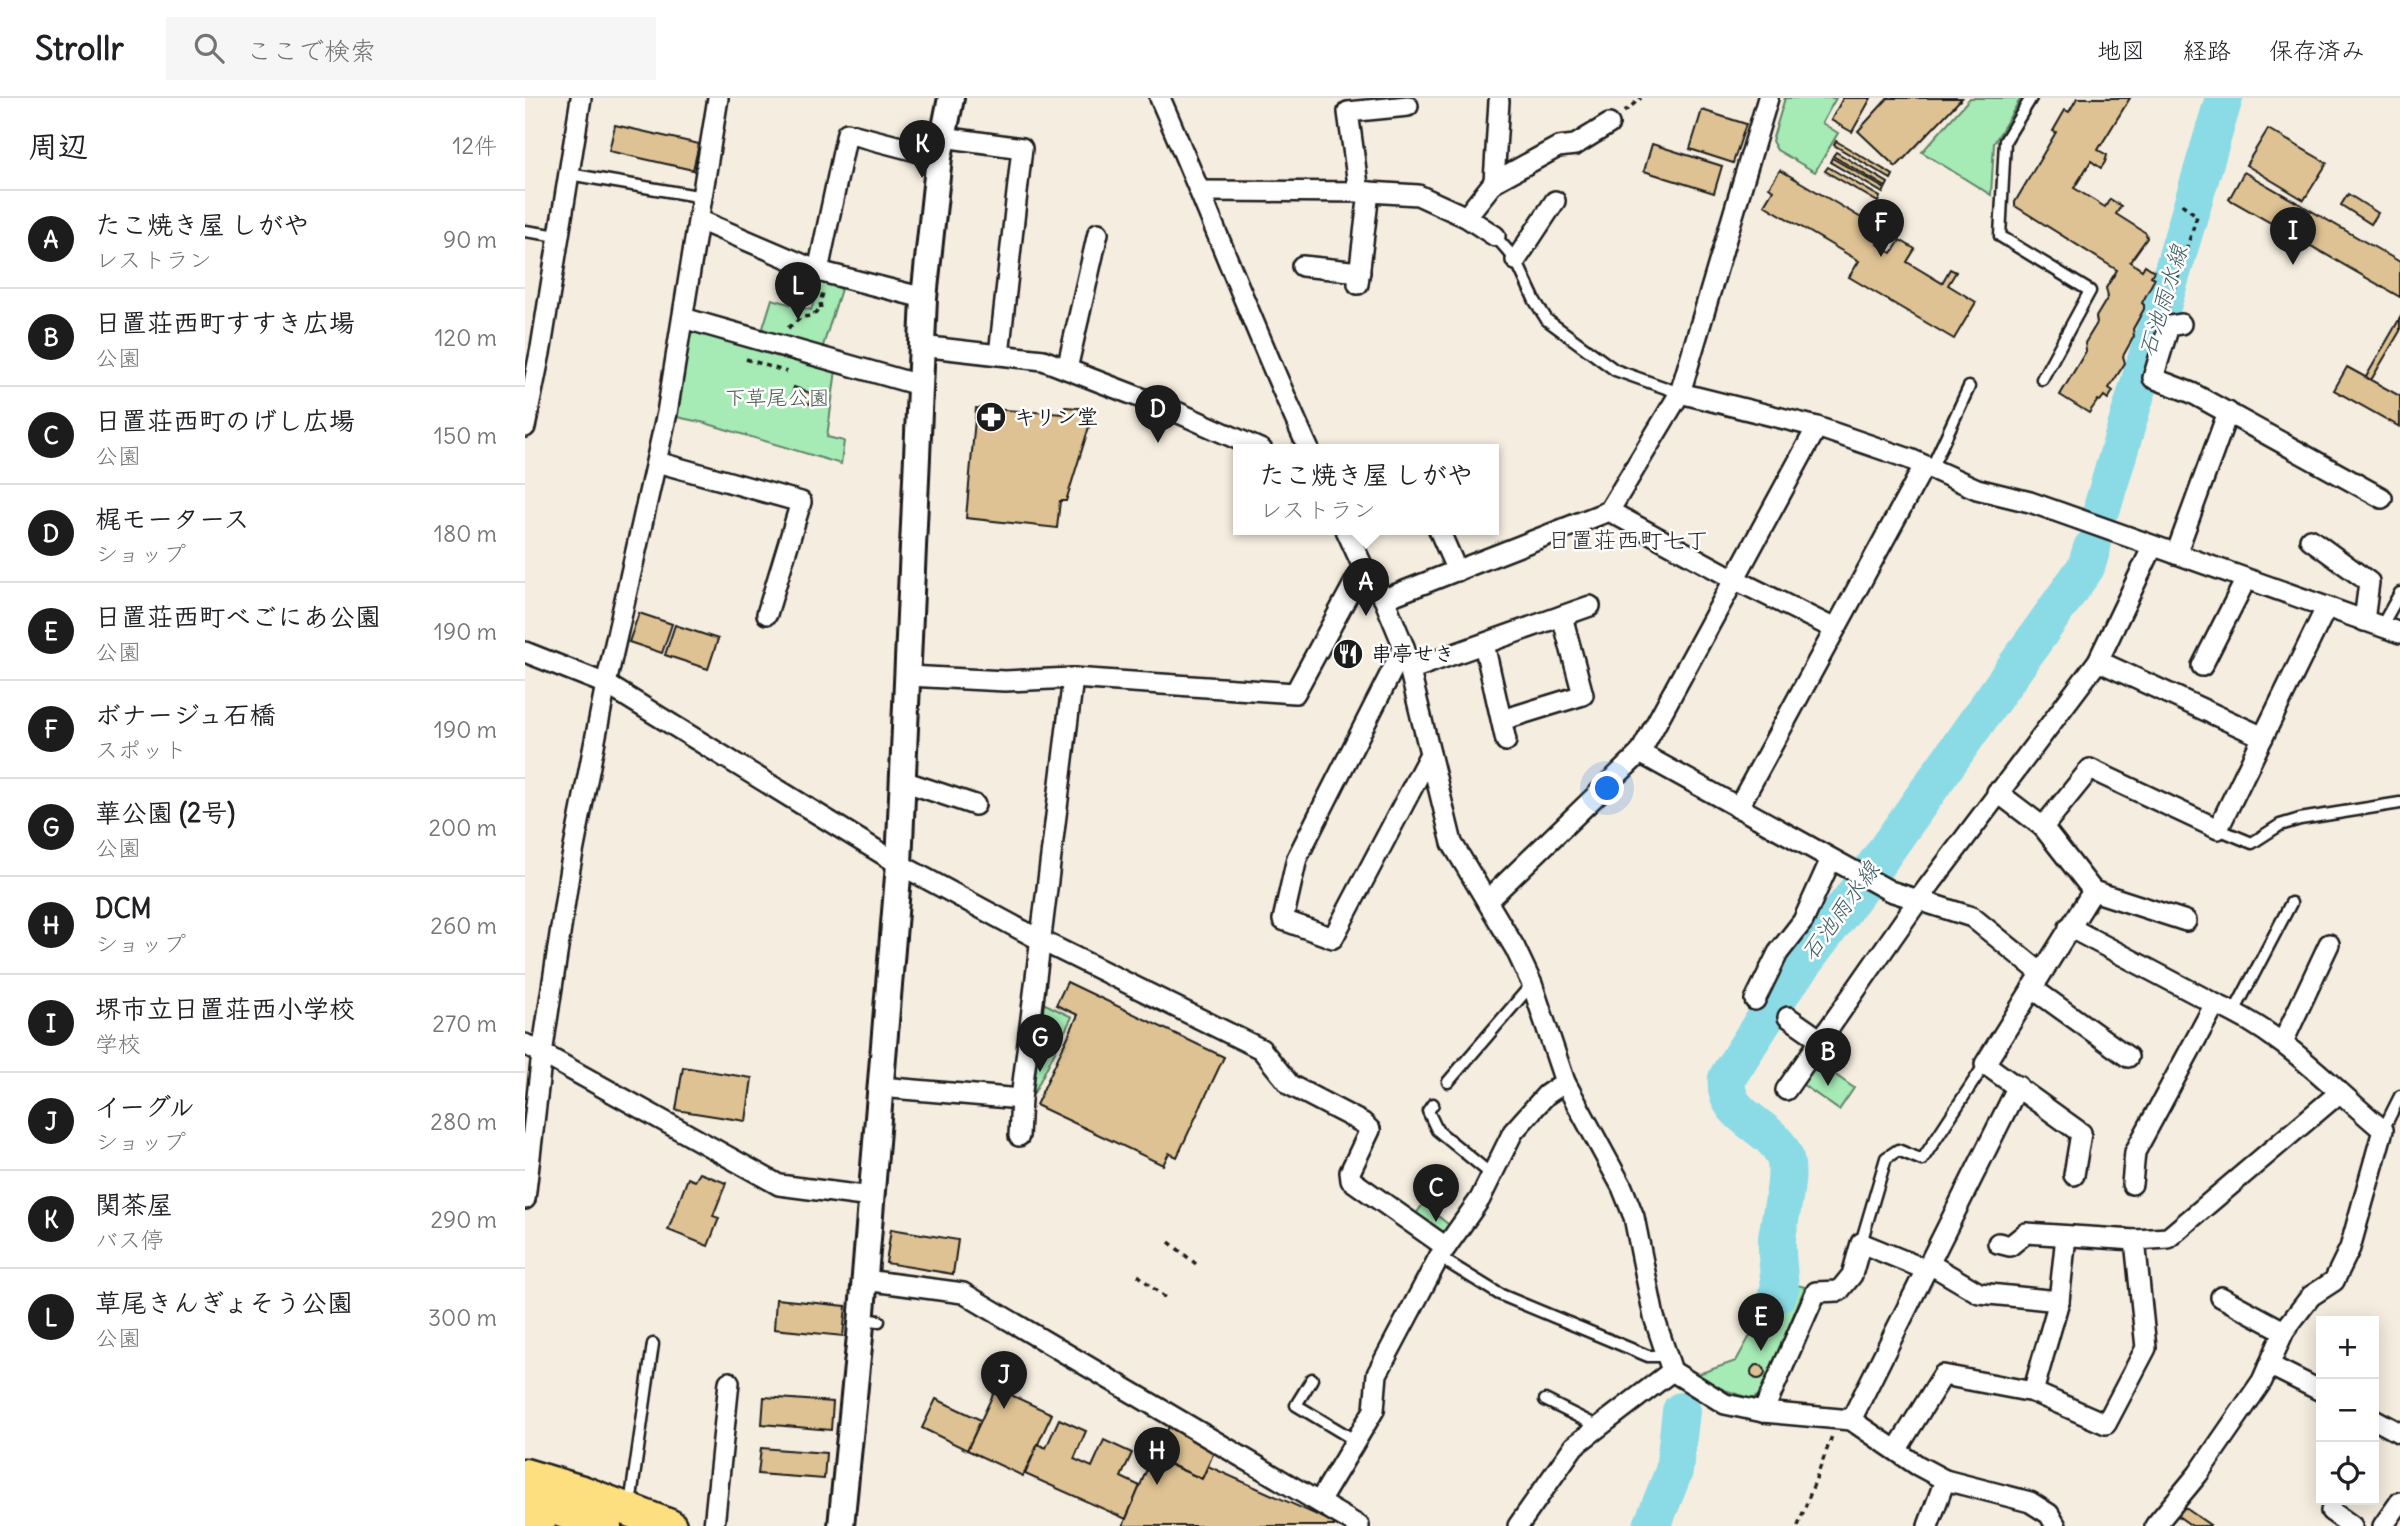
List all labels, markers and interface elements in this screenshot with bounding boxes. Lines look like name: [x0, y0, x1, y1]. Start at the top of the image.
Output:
search box: [166, 17, 656, 80]
text: Strollr: [35, 27, 124, 69]
icon: search: [190, 29, 228, 67]
text: ここで検索: [246, 34, 376, 67]
text: 地図: [2097, 35, 2145, 65]
text: 経路: [2183, 35, 2231, 65]
text: 保存済み: [2269, 35, 2365, 65]
pin: K: [899, 120, 945, 178]
text: 周辺: [28, 127, 88, 165]
text: 12件: [452, 131, 497, 160]
pin: F: [1858, 199, 1904, 257]
pin: I: [2270, 207, 2316, 265]
text: たこ焼き屋 しがや: [95, 208, 309, 241]
text: A: [44, 225, 58, 254]
text: 90 m: [443, 225, 497, 254]
water label: 石池雨水線: [2132, 241, 2193, 360]
text: レストラン: [95, 245, 212, 274]
pin: L: [775, 262, 821, 320]
text: 日置荘西町すすき広場: [95, 306, 355, 339]
text: B: [43, 323, 59, 352]
text: 120 m: [434, 323, 497, 352]
text: 公園: [95, 343, 141, 372]
park label: 下草尾公園: [725, 384, 830, 411]
pin: D: [1135, 385, 1181, 443]
pharmacy icon: キリン堂: [974, 400, 1008, 434]
place label: キリン堂: [1014, 403, 1098, 430]
text: 日置荘西町のげし広場: [95, 404, 355, 437]
text: C: [43, 421, 59, 450]
text: 150 m: [434, 421, 497, 450]
text: 公園: [95, 441, 141, 470]
popup: [1233, 444, 1499, 535]
text: たこ焼き屋 しがや: [1259, 458, 1473, 491]
text: レストラン: [1259, 495, 1376, 524]
text: 梶モータース: [95, 502, 249, 535]
text: D: [43, 519, 59, 548]
text: 180 m: [434, 519, 497, 548]
district label: 日置荘西町七丁: [1548, 525, 1709, 554]
text: ショップ: [95, 539, 186, 568]
pin: A: [1343, 558, 1389, 616]
text: 日置荘西町べごにあ公園: [95, 600, 381, 633]
text: E: [44, 617, 58, 646]
text: 190 m: [434, 617, 497, 646]
text: 公園: [95, 637, 141, 666]
restaurant icon: 串亭せき: [1331, 637, 1365, 671]
place label: 串亭せき: [1371, 640, 1455, 667]
text: ボナージュ石橋: [95, 698, 275, 731]
text: F: [44, 715, 58, 744]
text: 190 m: [434, 715, 497, 744]
text: スポット: [95, 735, 187, 764]
your location: [1590, 771, 1624, 805]
text: 華公園 (2号): [95, 796, 235, 829]
text: G: [43, 813, 59, 842]
text: 200 m: [428, 813, 497, 842]
text: 公園: [95, 833, 141, 862]
water label: 石池雨水線: [1794, 855, 1886, 966]
text: DCM: [95, 892, 152, 925]
text: H: [43, 911, 59, 940]
text: 260 m: [430, 911, 497, 940]
text: ショップ: [95, 929, 186, 958]
text: 堺市立日置荘西小学校: [95, 992, 355, 1025]
text: I: [46, 1009, 56, 1038]
text: 270 m: [432, 1009, 497, 1038]
pin: G: [1017, 1014, 1063, 1072]
pin: B: [1805, 1028, 1851, 1086]
text: 学校: [95, 1029, 141, 1058]
text: イーグル: [95, 1090, 195, 1123]
text: J: [45, 1107, 57, 1136]
text: 280 m: [430, 1107, 497, 1136]
text: ショップ: [95, 1127, 186, 1156]
pin: C: [1413, 1164, 1459, 1222]
text: 関茶屋: [95, 1188, 173, 1221]
text: K: [44, 1205, 58, 1234]
text: 290 m: [430, 1205, 497, 1234]
text: バス停: [95, 1225, 164, 1254]
text: 草尾きんぎょそう公園: [95, 1286, 353, 1319]
pin: E: [1738, 1293, 1784, 1351]
text: L: [45, 1303, 57, 1332]
text: 300 m: [428, 1303, 497, 1332]
map controls: [2316, 1316, 2379, 1505]
button: +: [2316, 1316, 2379, 1379]
text: 公園: [95, 1323, 141, 1352]
pin: J: [981, 1351, 1027, 1409]
button: −: [2316, 1379, 2379, 1442]
pin: H: [1134, 1427, 1180, 1485]
button: locate: [2316, 1442, 2379, 1505]

